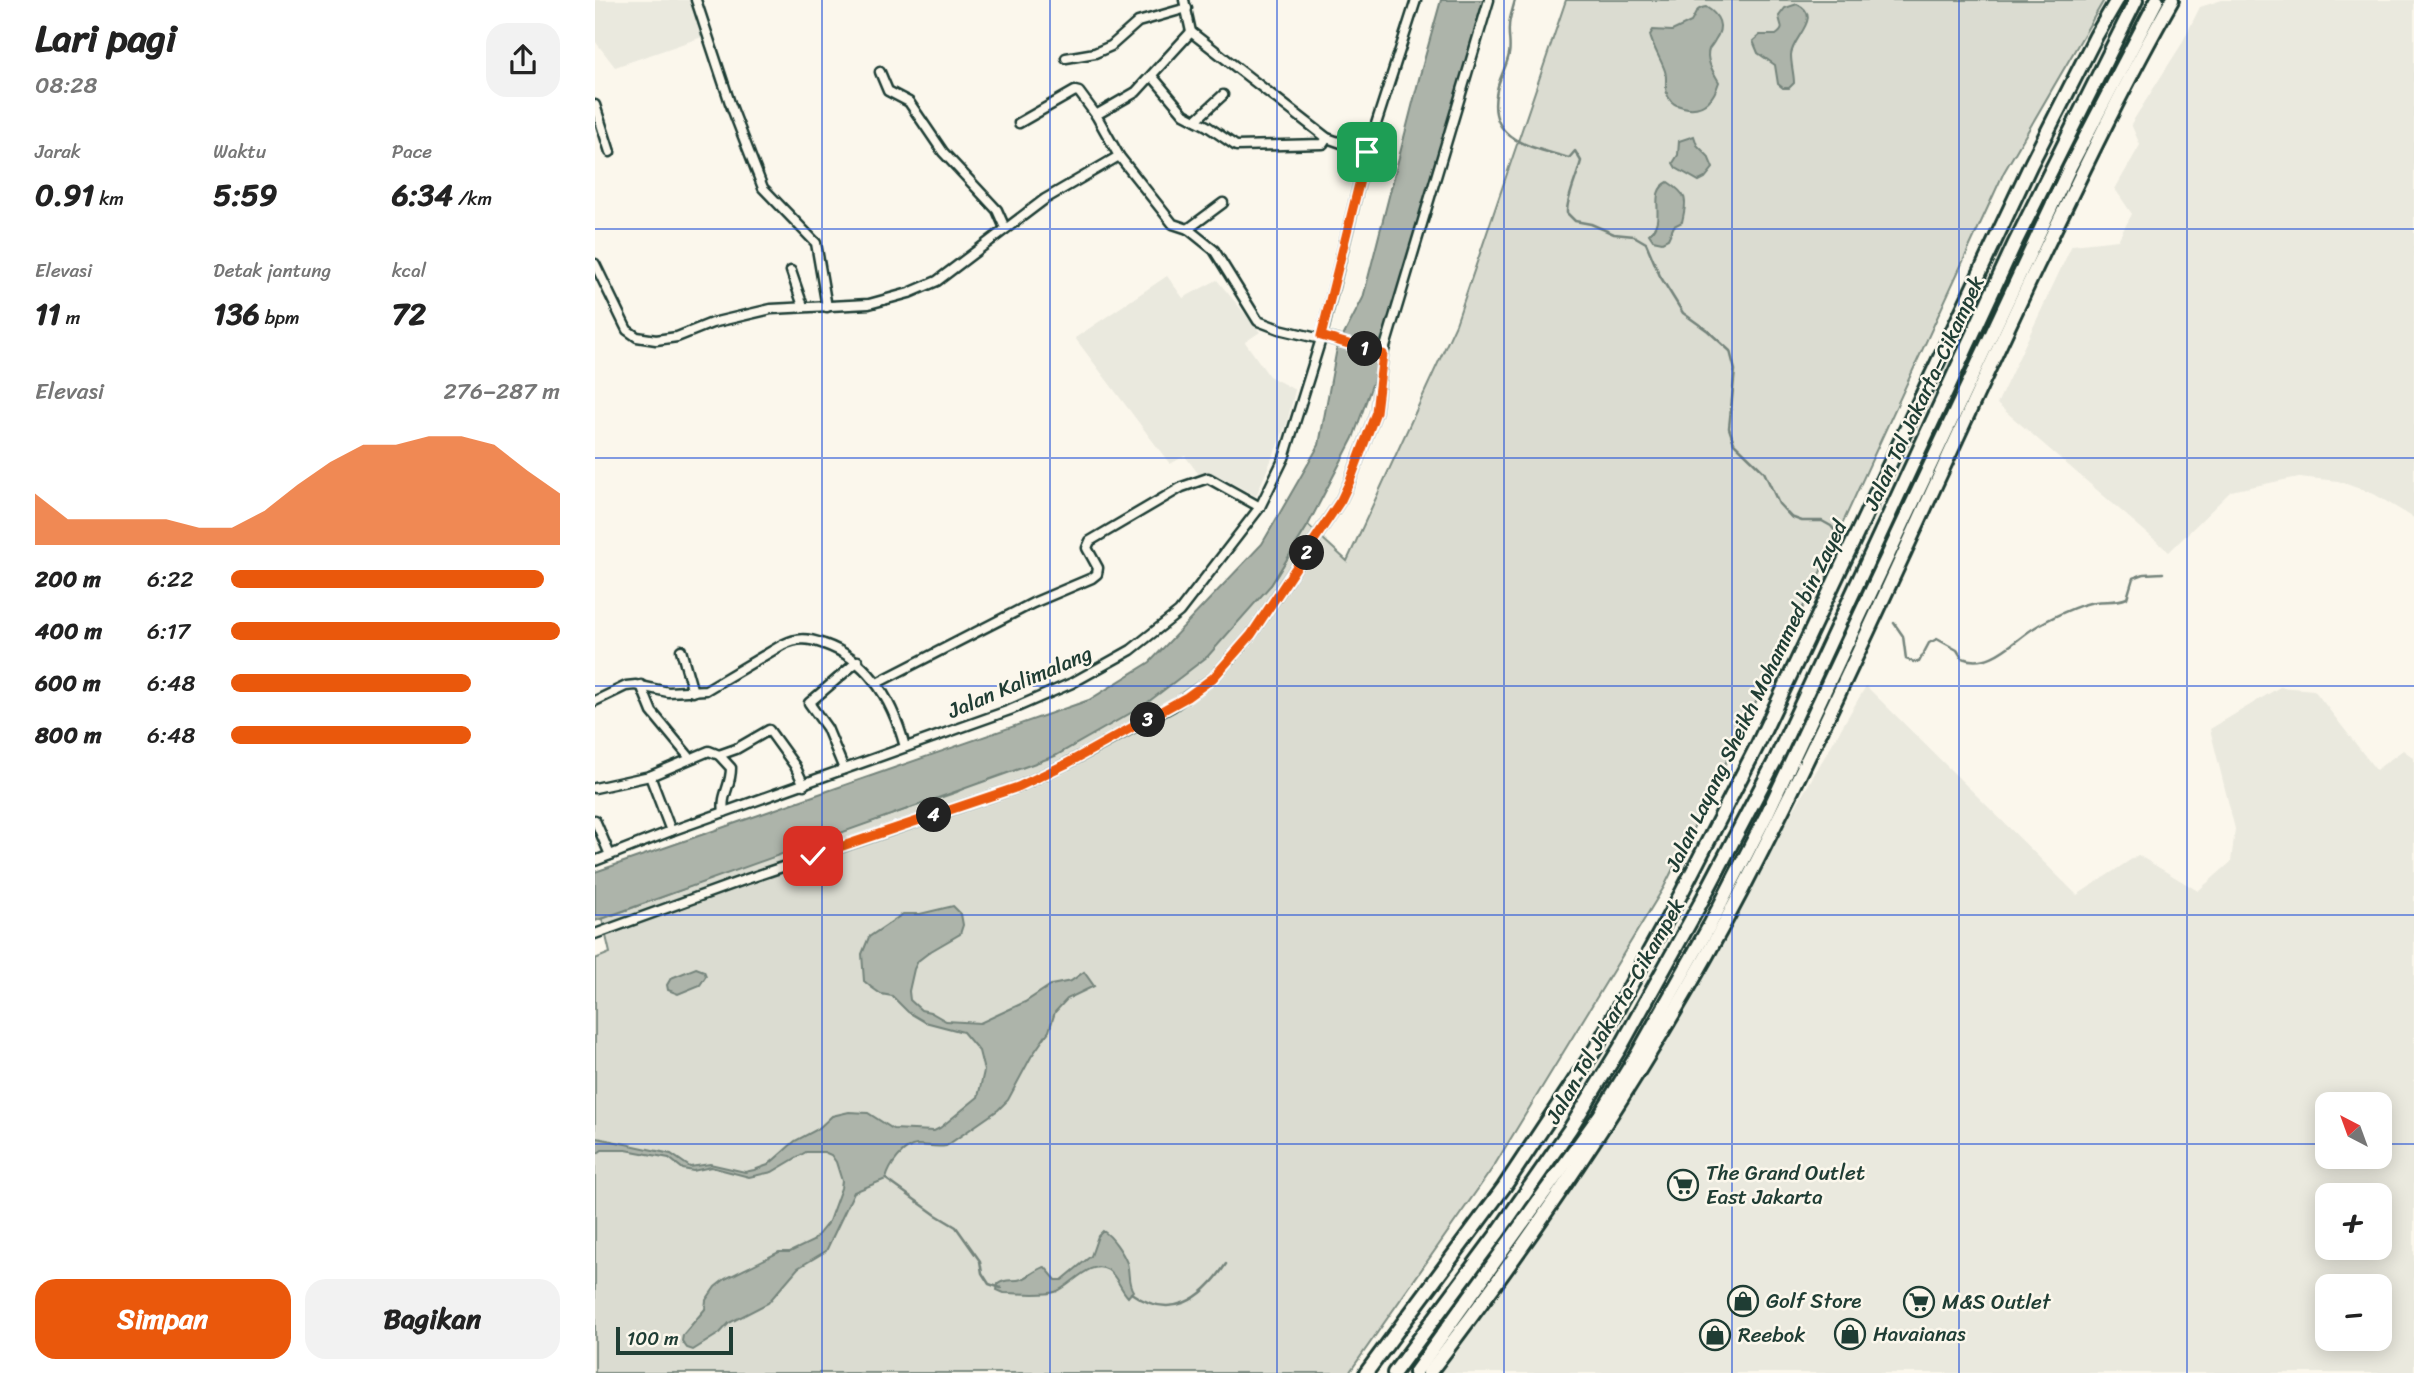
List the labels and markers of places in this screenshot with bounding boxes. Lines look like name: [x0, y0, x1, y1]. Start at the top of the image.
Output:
pin: [1337, 122, 1397, 182]
pin: 1: [1347, 332, 1383, 366]
pin: 2: [1289, 536, 1325, 570]
pin: 3: [1131, 702, 1165, 738]
pin: 4: [917, 798, 951, 832]
pin: [783, 826, 843, 886]
place label: The Grand Outlet East Jakarta: [1706, 1154, 1865, 1216]
supermarket icon: The Grand Outlet East Jakarta: [1666, 1168, 1700, 1202]
place label: Golf Store: [1766, 1282, 1861, 1320]
place label: M&S Outlet: [1942, 1283, 2052, 1321]
shop icon: Golf Store: [1726, 1284, 1760, 1318]
supermarket icon: M&S Outlet: [1902, 1285, 1936, 1319]
place label: Havaianas: [1873, 1315, 1966, 1353]
place label: Reebok: [1738, 1316, 1805, 1354]
shop icon: Havaianas: [1833, 1317, 1867, 1351]
shop icon: Reebok: [1698, 1318, 1732, 1352]

